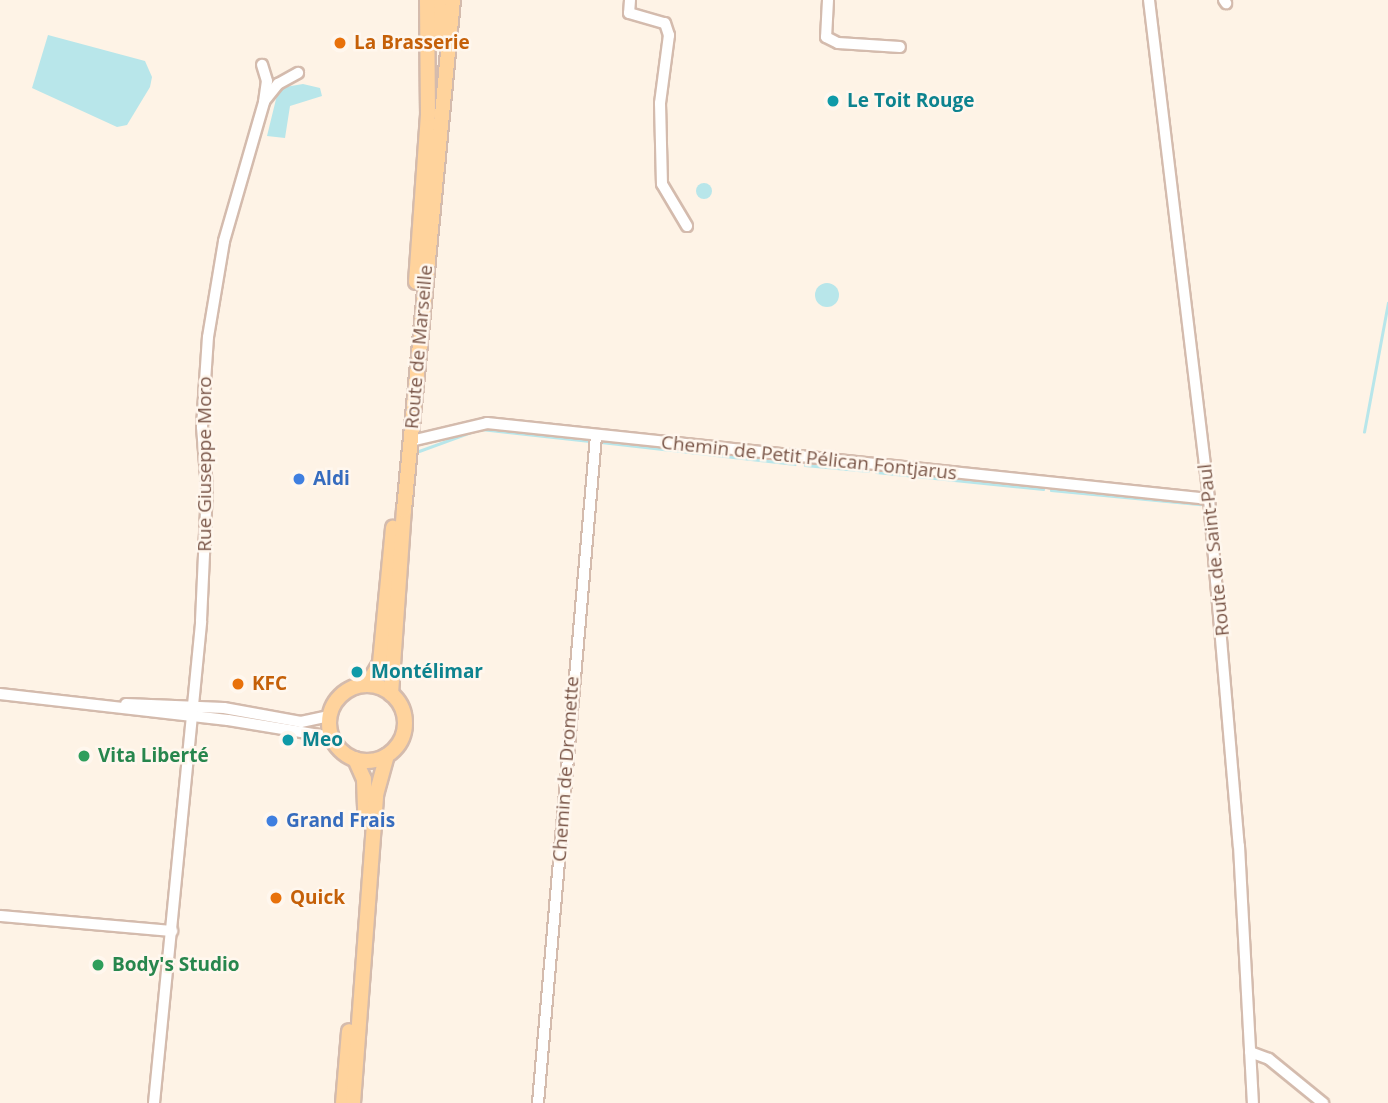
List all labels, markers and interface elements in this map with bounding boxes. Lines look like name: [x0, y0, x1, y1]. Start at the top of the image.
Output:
place label: La Brasserie: [354, 32, 470, 54]
marker: La Brasserie: [332, 35, 348, 51]
place label: Le Toit Rouge: [847, 90, 974, 112]
marker: Le Toit Rouge: [825, 93, 841, 109]
street label: Route de Marseille: [400, 264, 438, 430]
street label: Rue Giuseppe Moro: [194, 376, 216, 552]
street label: Chemin de Petit Pélican Fontjarus: [660, 431, 958, 485]
street label: Route de Saint-Paul: [1194, 463, 1234, 637]
place label: Aldi: [313, 468, 350, 490]
marker: Aldi: [291, 471, 307, 487]
place label: Montélimar: [371, 661, 483, 683]
marker: Montélimar: [349, 664, 365, 680]
place label: KFC: [252, 673, 287, 695]
street label: Chemin de Dromette: [548, 675, 584, 863]
marker: KFC: [230, 676, 246, 692]
place label: Meo: [302, 729, 343, 751]
marker: Meo: [280, 732, 296, 748]
place label: Vita Liberté: [98, 745, 209, 767]
marker: Vita Liberté: [76, 748, 92, 764]
place label: Grand Frais: [286, 810, 395, 832]
marker: Grand Frais: [264, 813, 280, 829]
place label: Quick: [290, 887, 345, 909]
marker: Quick: [268, 890, 284, 906]
place label: Body's Studio: [112, 954, 240, 976]
marker: Body's Studio: [90, 957, 106, 973]

